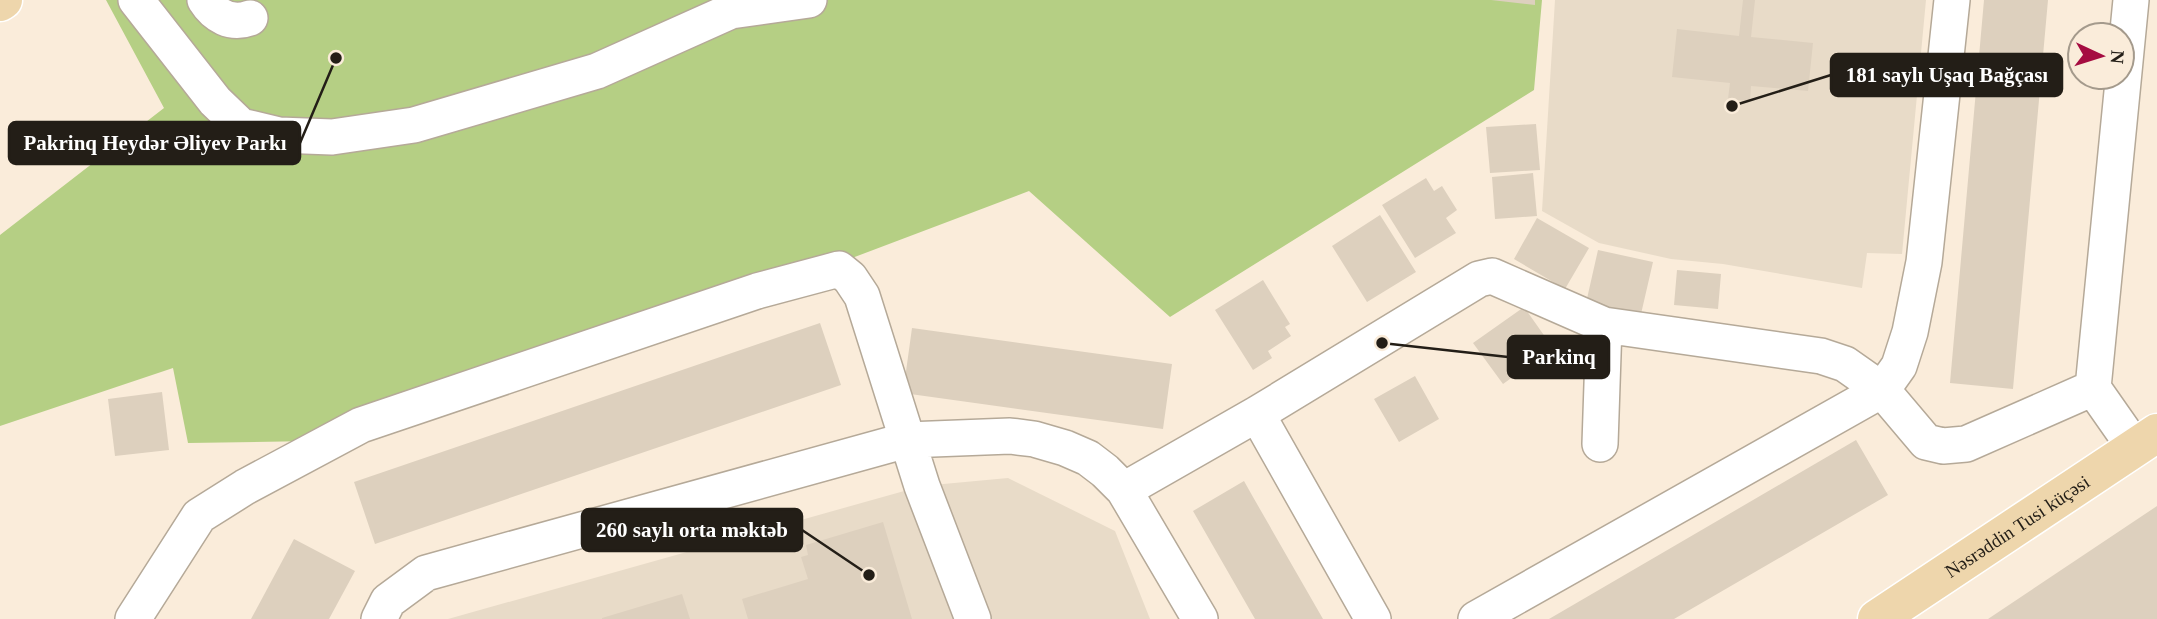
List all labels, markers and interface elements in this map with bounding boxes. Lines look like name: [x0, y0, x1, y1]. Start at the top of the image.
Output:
north arrow: [2066, 21, 2136, 91]
text: N: [2106, 50, 2128, 65]
callout: 181 saylı Uşaq Bağçası: [1831, 54, 2062, 96]
text: 181 saylı Uşaq Bağçası: [1846, 63, 2048, 87]
callout: Pakrinq Heydər Əliyev Parkı: [9, 122, 300, 164]
text: Pakrinq Heydər Əliyev Parkı: [23, 131, 287, 155]
callout: Parkinq: [1508, 336, 1609, 378]
text: Parkinq: [1522, 345, 1596, 369]
street label: Nəsrəddin Tusi küçəsi: [1941, 471, 2093, 582]
callout: 260 saylı orta məktəb: [582, 509, 802, 551]
text: 260 saylı orta məktəb: [596, 518, 788, 542]

